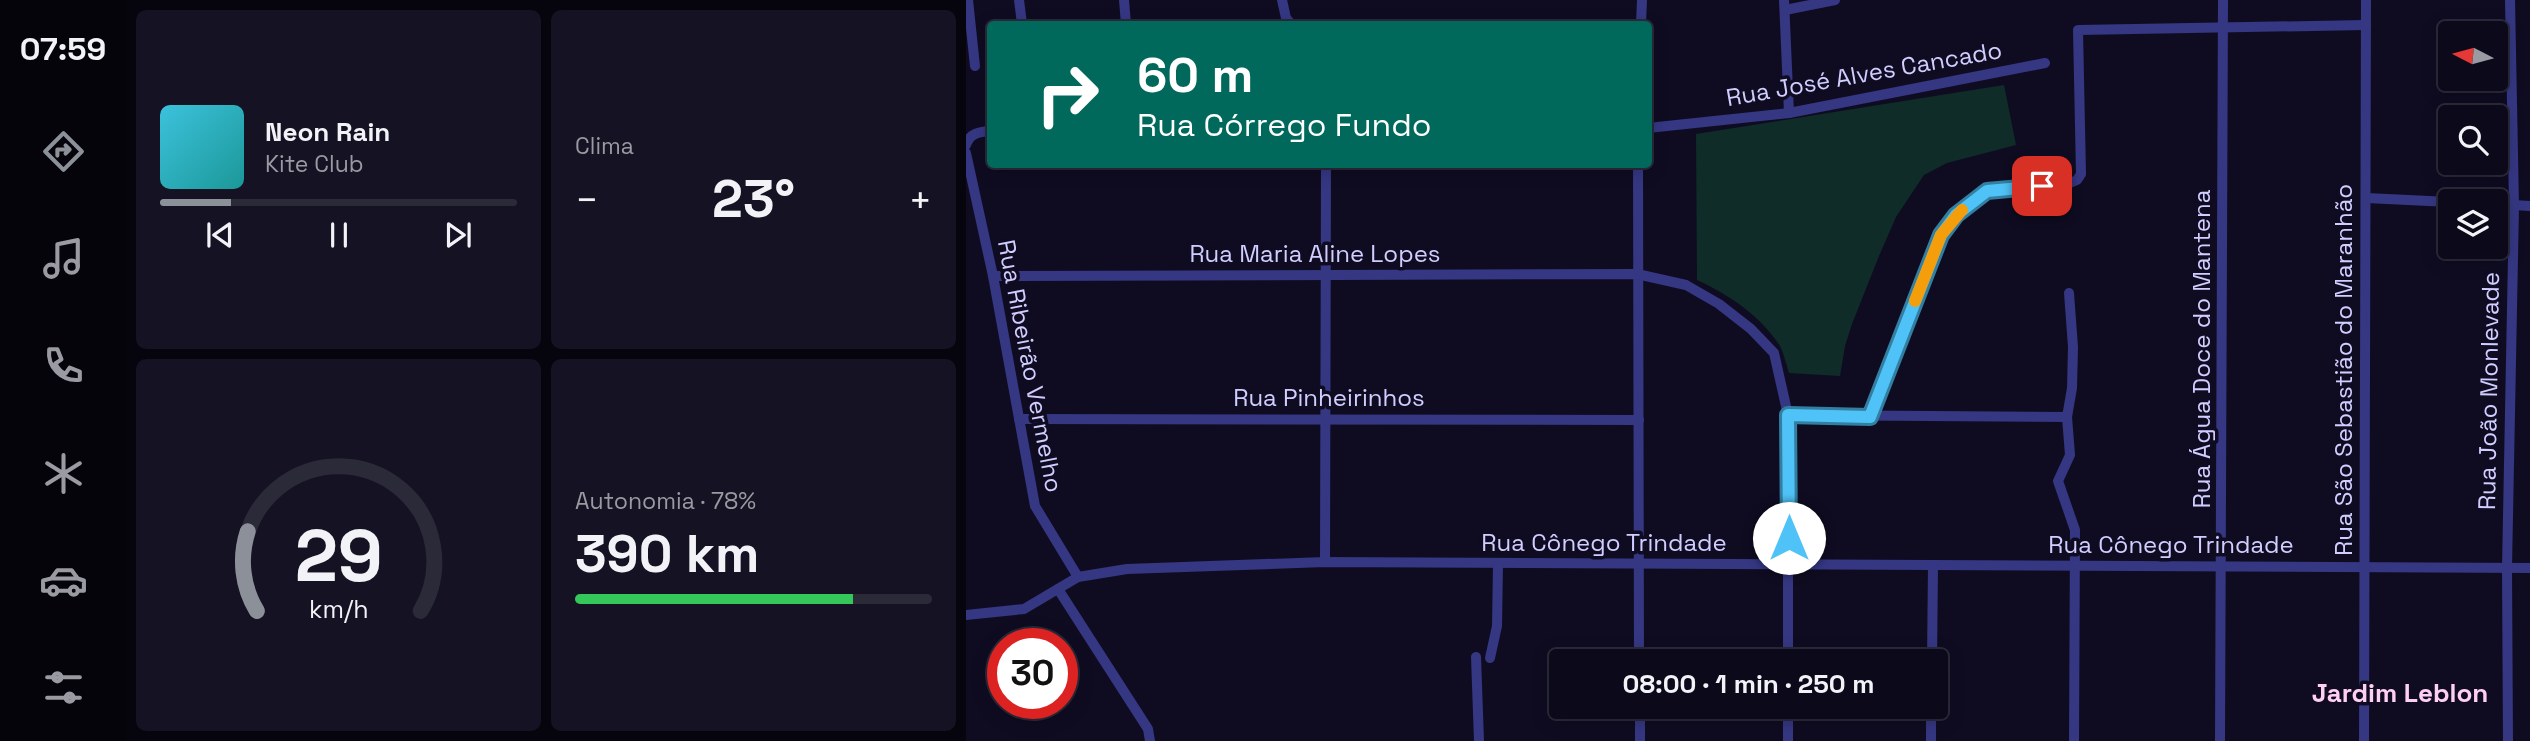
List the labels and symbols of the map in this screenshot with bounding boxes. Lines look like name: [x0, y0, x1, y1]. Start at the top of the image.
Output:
north arrow: [2438, 21, 2508, 91]
street label: Rua José Alves Cancado: [1724, 34, 2004, 113]
pin: [2012, 156, 2072, 216]
street label: Rua São Sebastião do Maranhão: [2328, 184, 2359, 556]
street label: Rua Água Doce do Mantena: [2186, 189, 2217, 508]
street label: Rua Ribeirão Vermelho: [991, 237, 1070, 495]
street label: Rua Maria Aline Lopes: [1189, 238, 1441, 269]
street label: Rua João Monlevade: [2471, 272, 2506, 510]
street label: Rua Pinheirinhos: [1233, 382, 1425, 413]
position arrow: [1752, 501, 1826, 575]
street label: Rua Cônego Trindade: [1481, 527, 1727, 558]
street label: Rua Cônego Trindade: [2048, 529, 2294, 560]
speed limit sign: 30: [987, 628, 1078, 719]
district label: Jardim Leblon: [2312, 676, 2488, 710]

